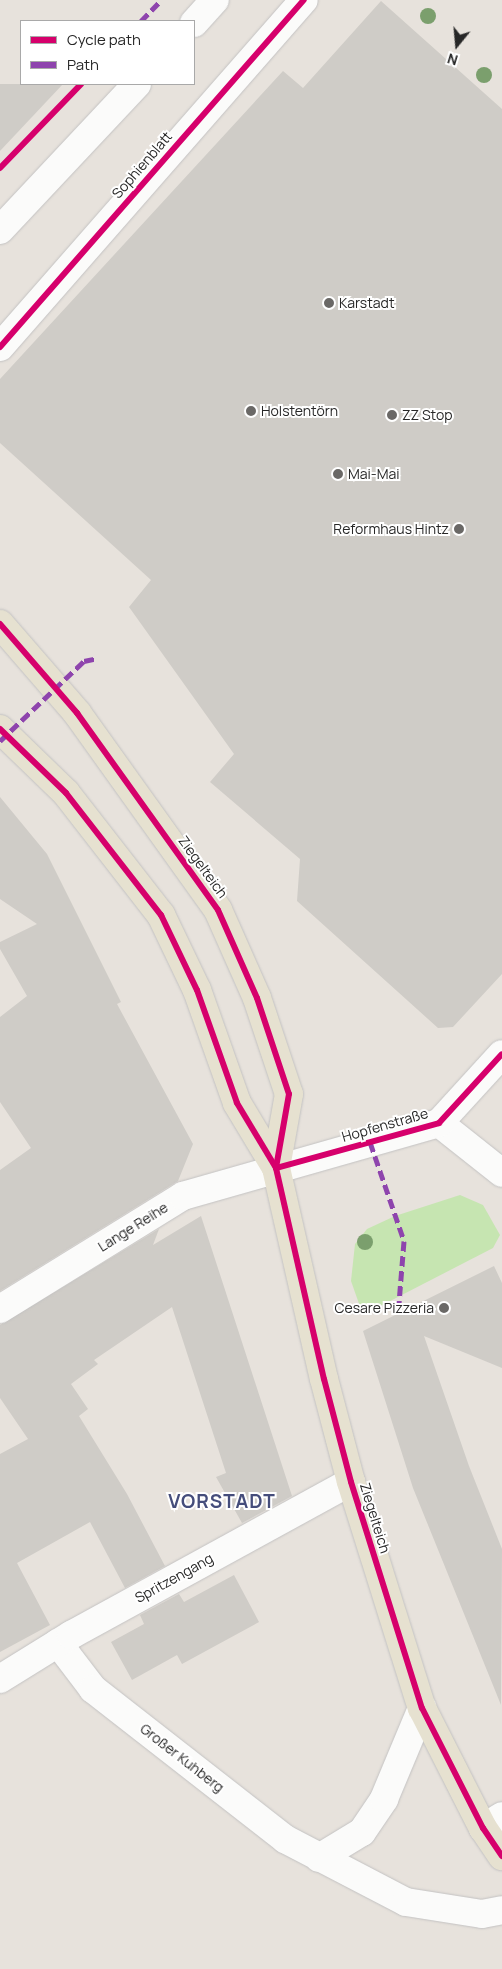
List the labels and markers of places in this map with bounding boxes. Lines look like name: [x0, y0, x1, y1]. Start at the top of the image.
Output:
place label: Karstadt: [339, 295, 394, 311]
marker: Karstadt: [323, 297, 335, 309]
place label: Holstentörn: [261, 403, 338, 419]
marker: Holstentörn: [245, 405, 257, 417]
place label: ZZ Stop: [402, 407, 453, 423]
marker: ZZ Stop: [386, 409, 398, 421]
place label: Mai-Mai: [348, 466, 400, 482]
marker: Mai-Mai: [332, 468, 344, 480]
place label: Reformhaus Hintz: [333, 521, 449, 537]
marker: Reformhaus Hintz: [453, 523, 465, 535]
place label: Cesare Pizzeria: [335, 1300, 434, 1316]
marker: Cesare Pizzeria: [438, 1302, 450, 1314]

